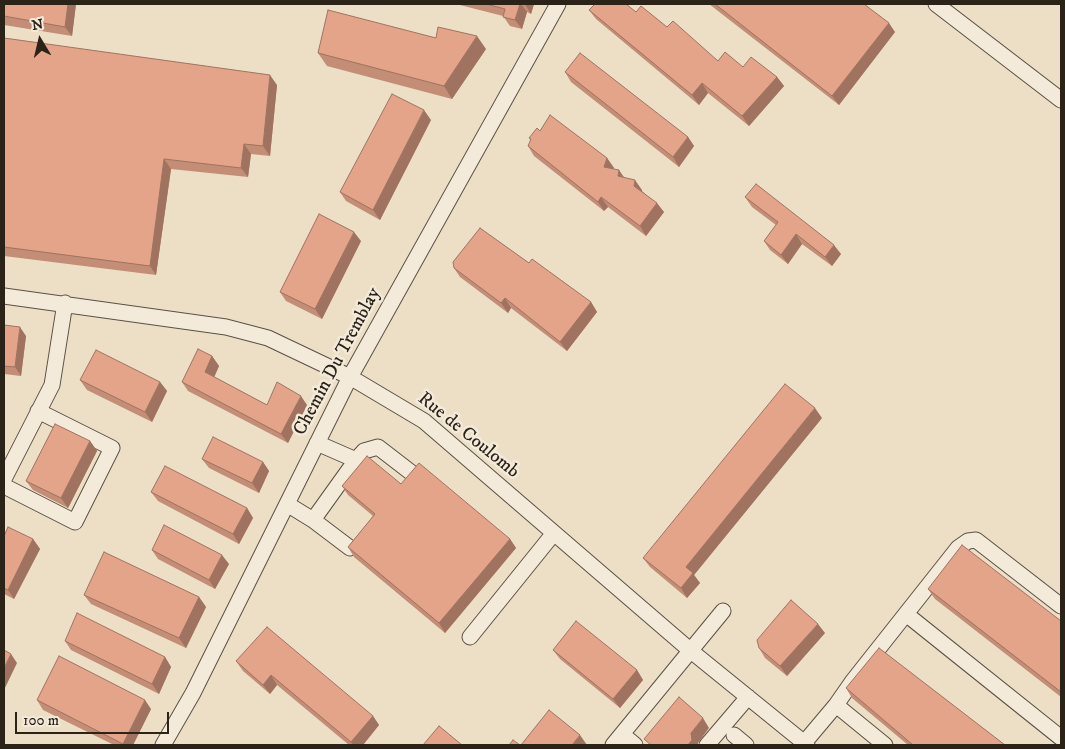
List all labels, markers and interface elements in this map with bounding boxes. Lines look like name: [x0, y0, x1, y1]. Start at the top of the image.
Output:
north arrow: [15, 15, 65, 65]
text: N: [31, 15, 45, 35]
street label: Chemin Du Tremblay: [289, 284, 387, 440]
street label: Rue de Coulomb: [413, 388, 523, 484]
scale bar: [18, 702, 171, 734]
text: 100 m: [23, 711, 59, 730]

